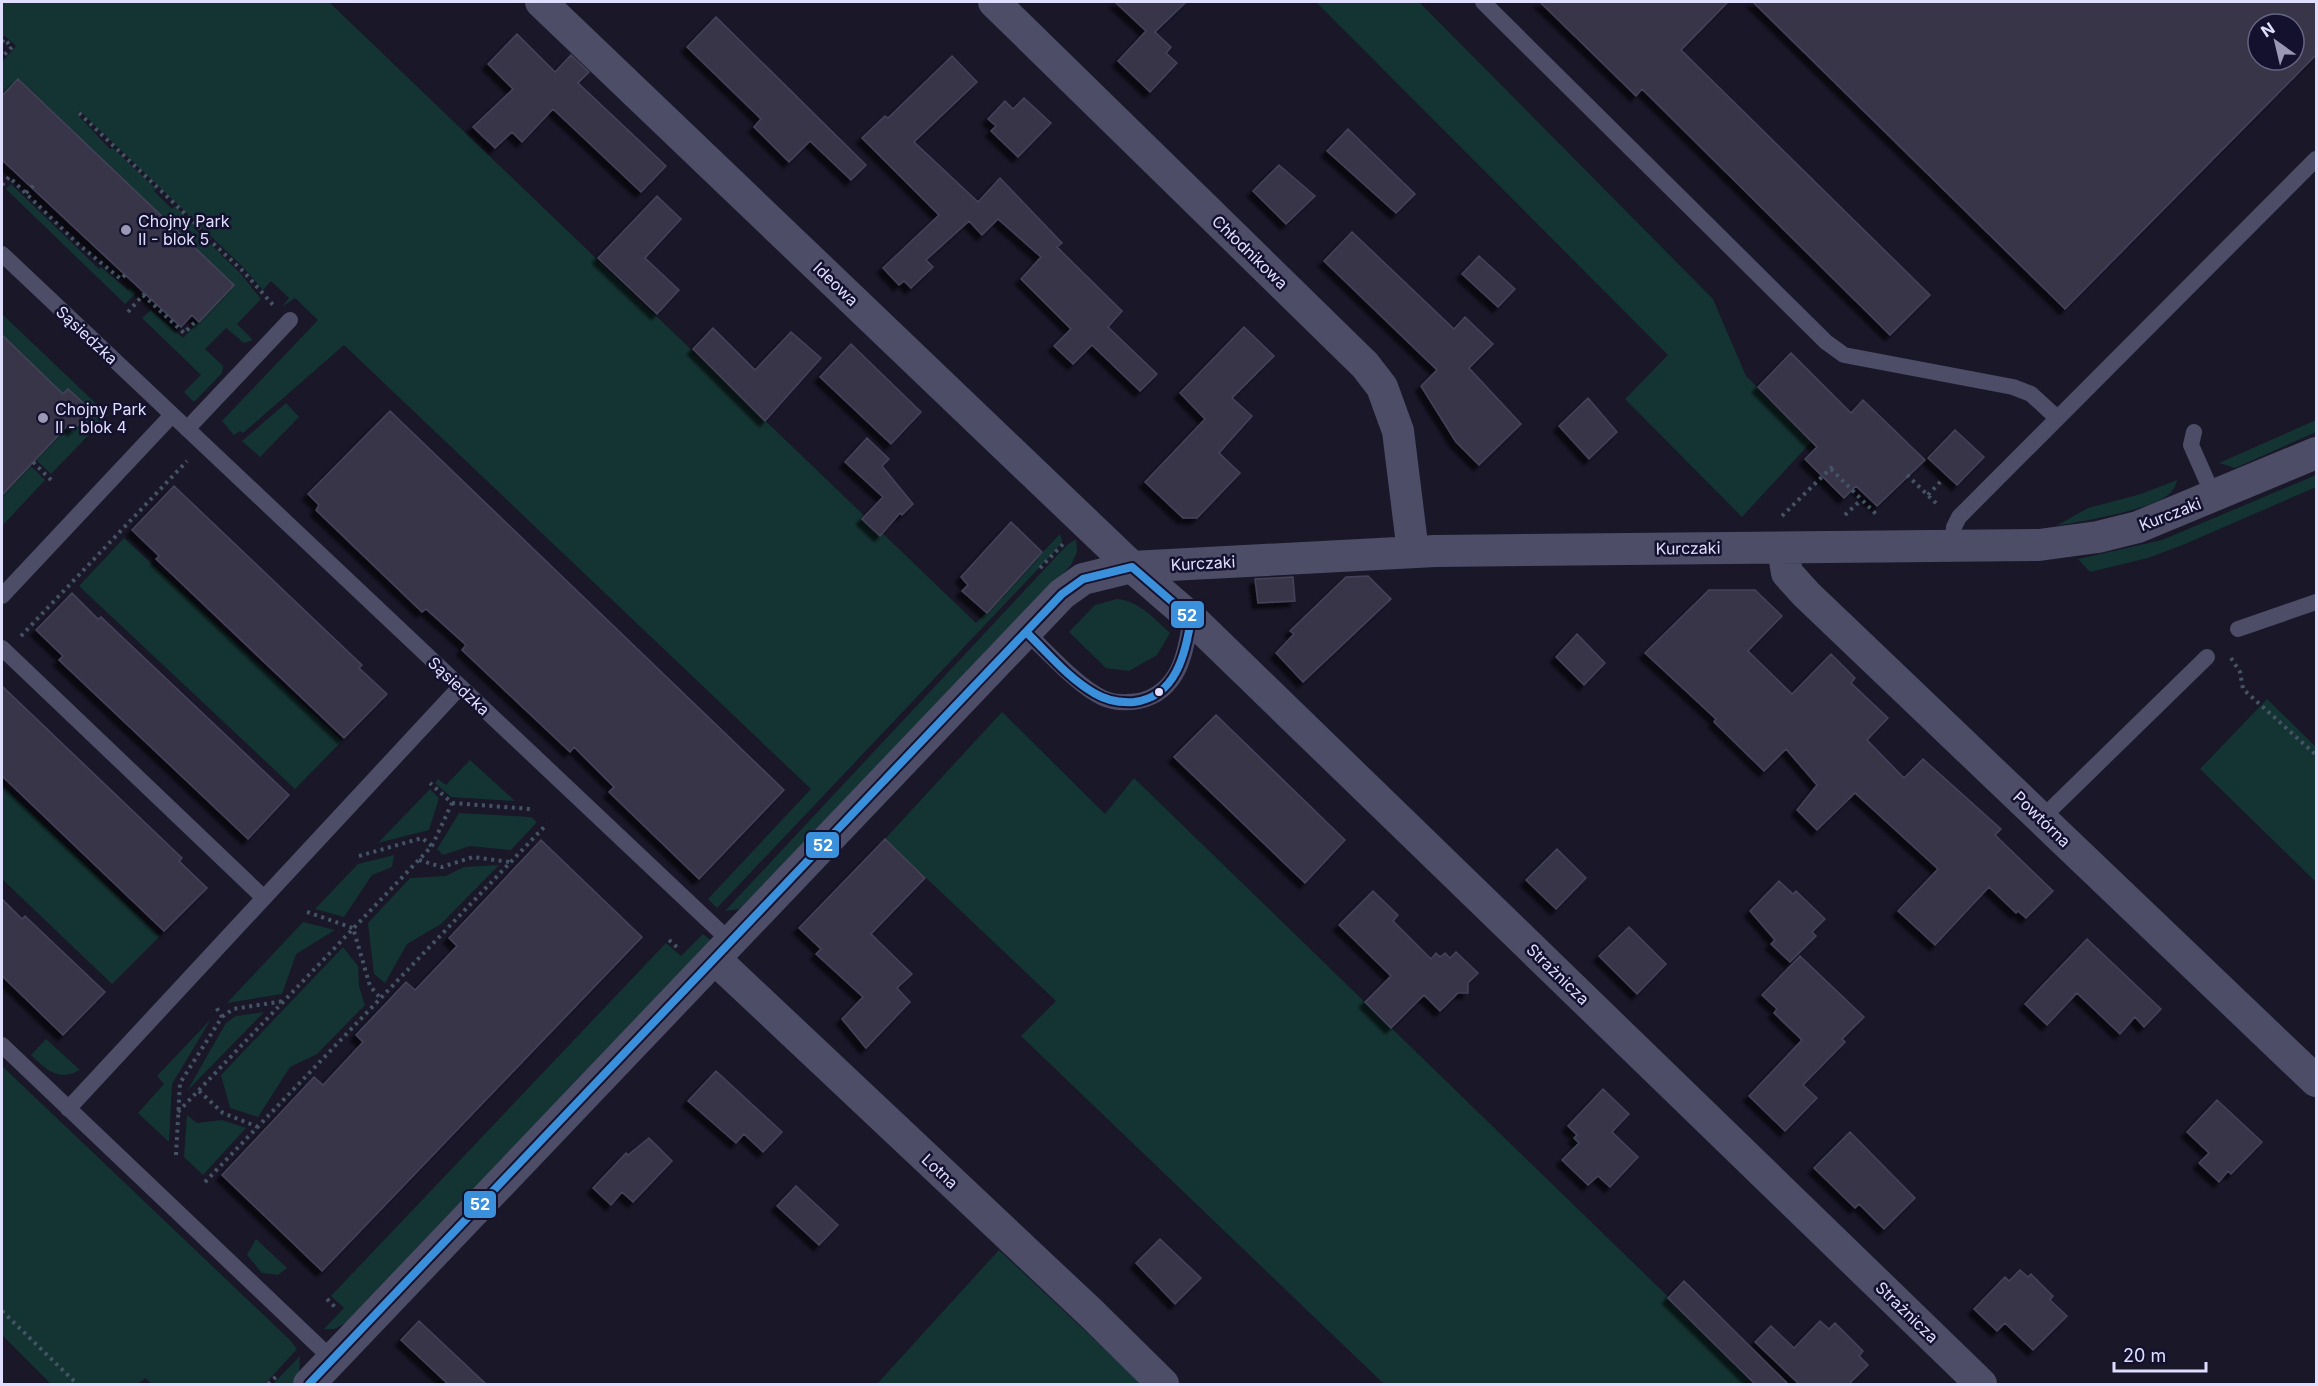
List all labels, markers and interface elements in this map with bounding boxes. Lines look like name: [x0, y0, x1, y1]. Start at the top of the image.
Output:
north arrow: [2246, 12, 2306, 72]
text: N: [2257, 18, 2278, 41]
place label: Chojny Park II - blok 5: [138, 211, 230, 249]
street label: Chłodnikowa: [1208, 211, 1292, 293]
marker: Chojny Park II - blok 5: [119, 223, 133, 237]
street label: Ideowa: [809, 258, 863, 310]
street label: Sąsiedzka: [52, 301, 122, 369]
place label: Chojny Park II - blok 4: [55, 399, 147, 437]
marker: Chojny Park II - blok 4: [36, 411, 50, 425]
street label: Kurczaki: [2136, 493, 2204, 535]
street label: Kurczaki: [1655, 537, 1721, 559]
street label: Kurczaki: [1170, 551, 1236, 575]
line badge: 52: [1170, 600, 1205, 629]
text: 52: [1177, 605, 1197, 625]
street label: Sąsiedzka: [424, 652, 494, 720]
unlabelled marker: [1153, 686, 1165, 698]
street label: Powtórna: [2009, 787, 2075, 851]
line badge: 52: [805, 831, 840, 859]
text: 52: [813, 835, 833, 855]
street label: Strażnicza: [1522, 939, 1594, 1009]
street label: Lotna: [918, 1149, 962, 1193]
line badge: 52: [463, 1190, 497, 1219]
text: 52: [470, 1194, 490, 1214]
street label: Strażnicza: [1871, 1277, 1943, 1347]
scale bar: [2114, 1335, 2206, 1373]
text: 20 m: [2123, 1345, 2166, 1366]

